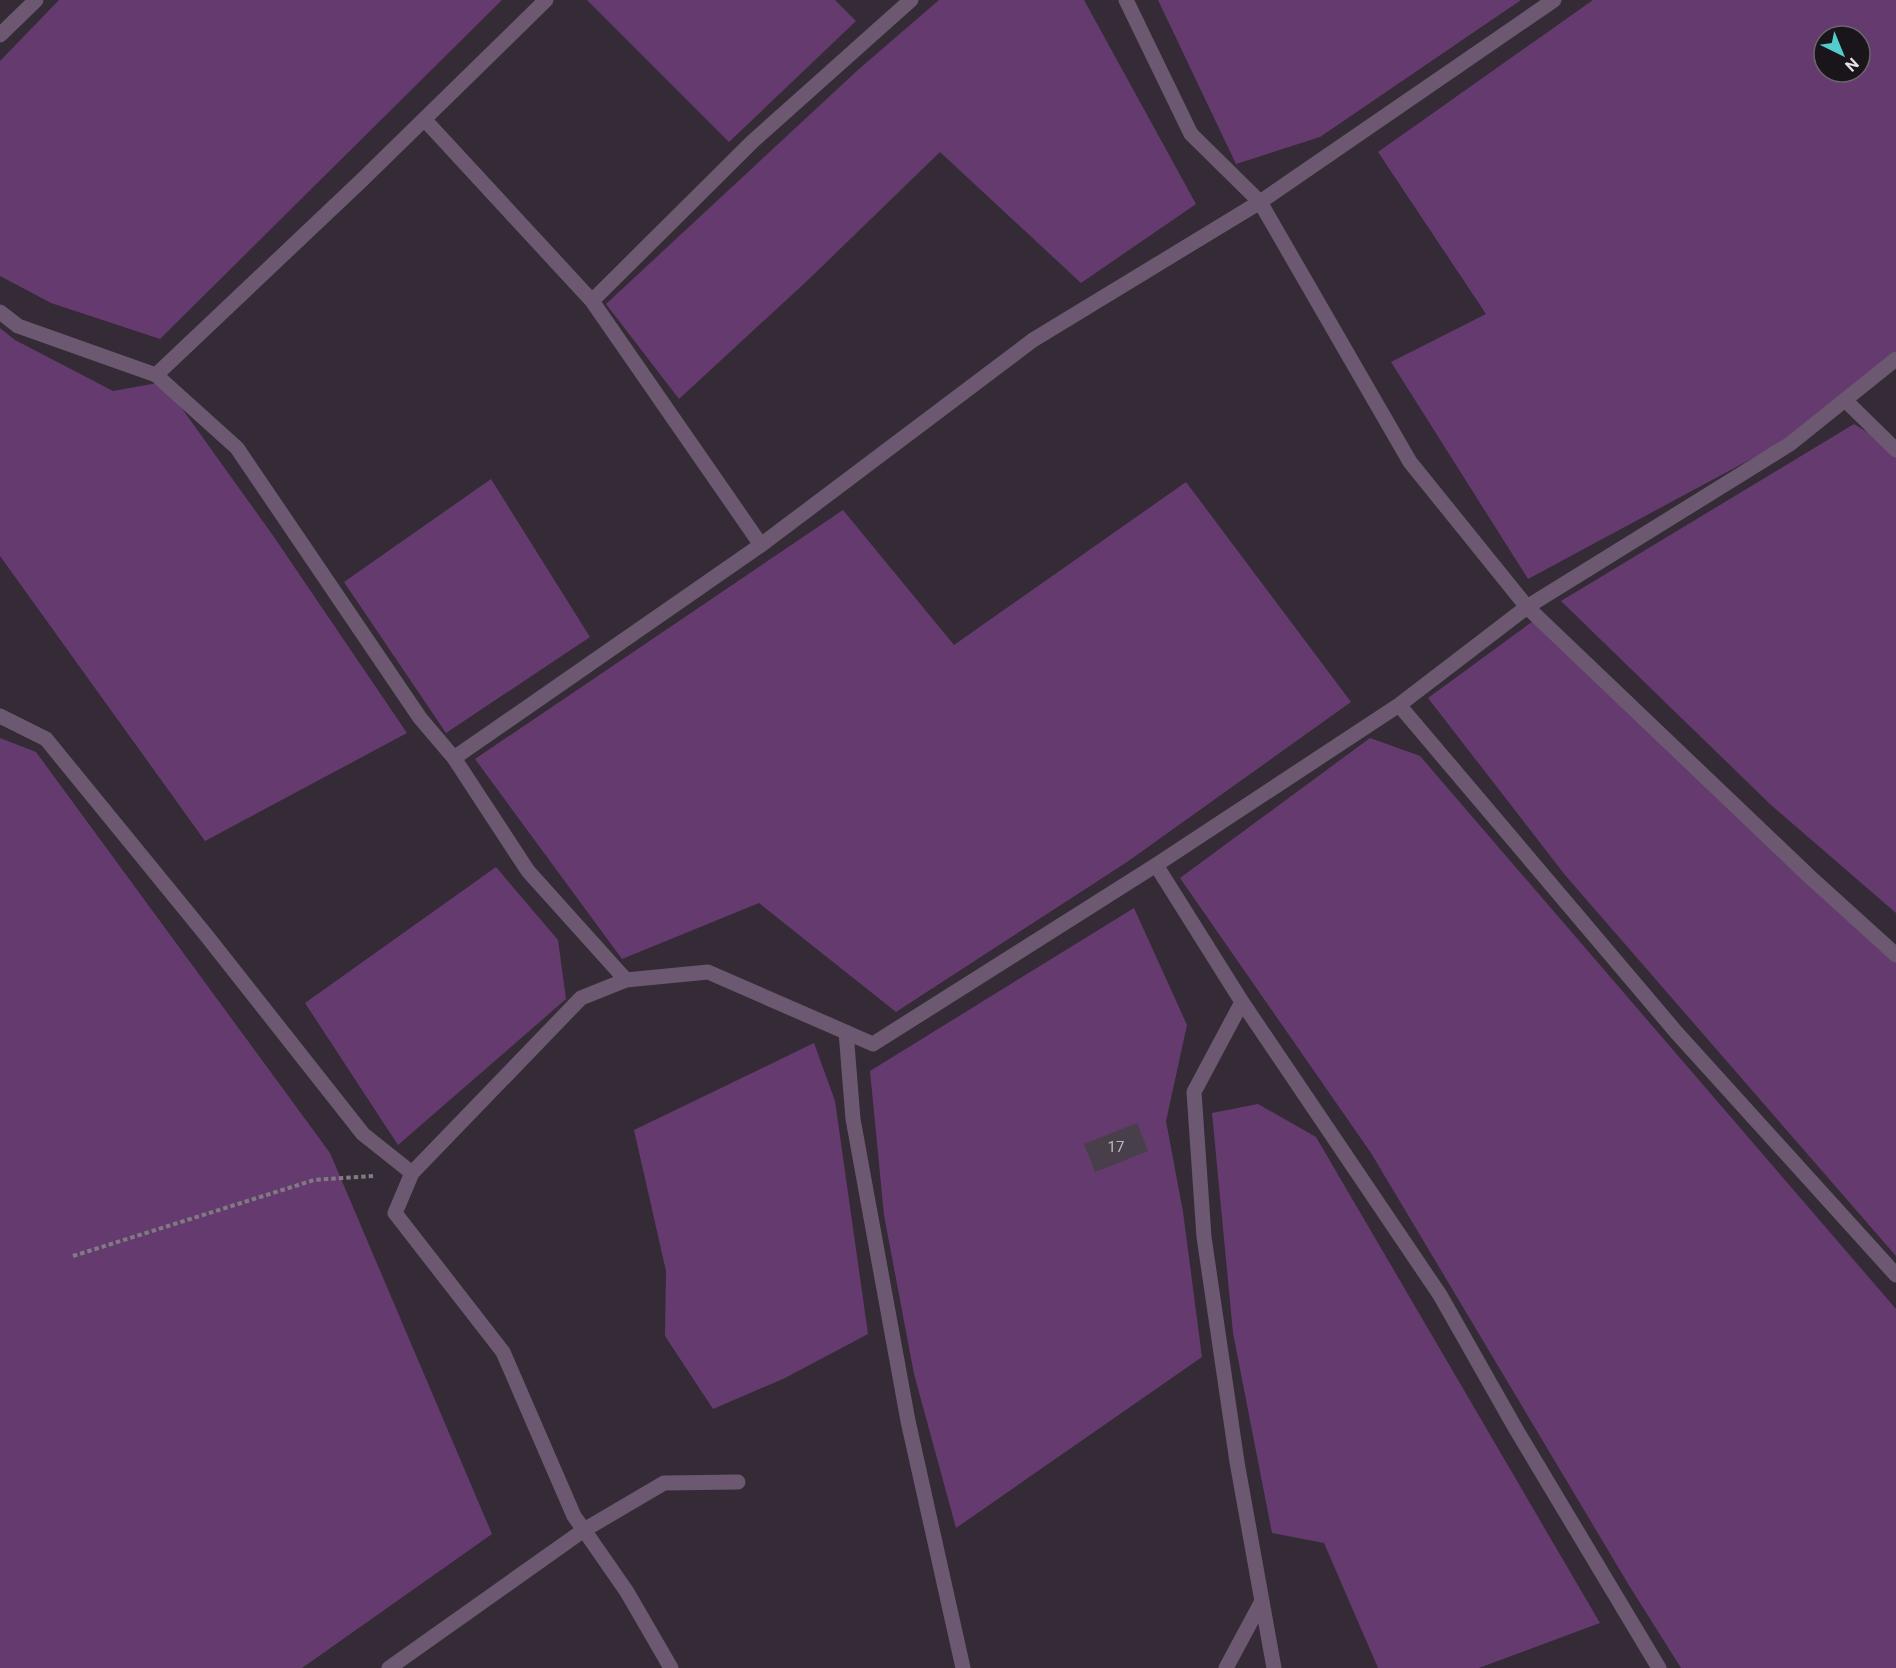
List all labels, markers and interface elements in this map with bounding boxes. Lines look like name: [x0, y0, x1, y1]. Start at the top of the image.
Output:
north arrow: [1812, 24, 1872, 84]
text: N: [1841, 54, 1862, 75]
house number: 17: [1108, 1138, 1124, 1156]

